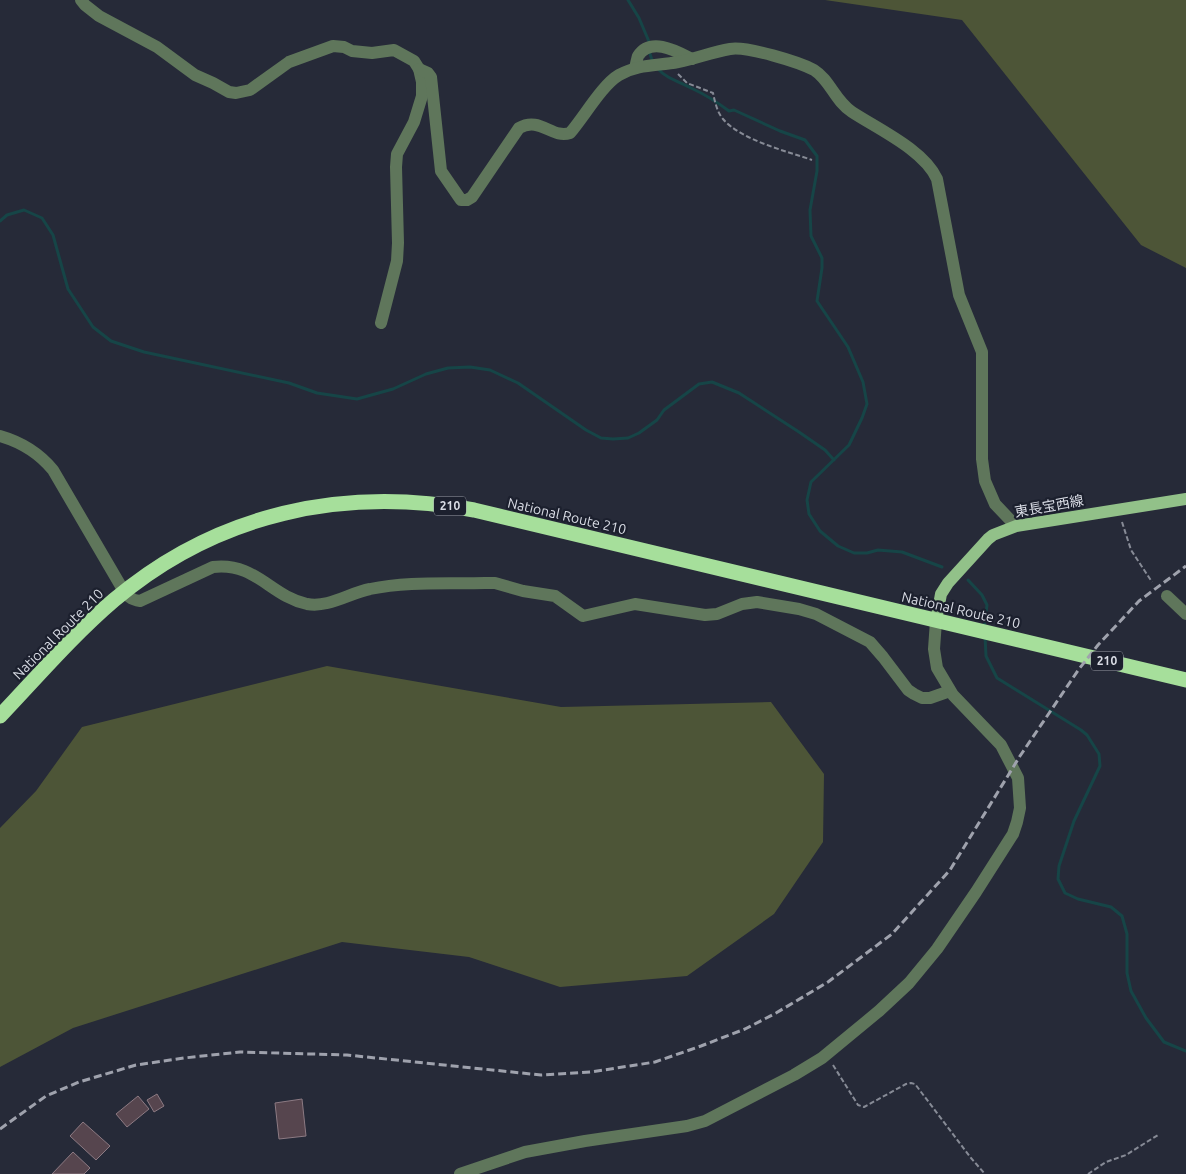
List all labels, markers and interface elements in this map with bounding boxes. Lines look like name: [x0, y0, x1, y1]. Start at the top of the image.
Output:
street label: 東長宝西線: [1013, 492, 1085, 520]
street label: National Route 210: [506, 495, 628, 537]
road number: 210: [434, 496, 466, 516]
street label: National Route 210: [9, 585, 107, 683]
street label: National Route 210: [900, 589, 1022, 631]
road number: 210: [1091, 651, 1123, 670]

